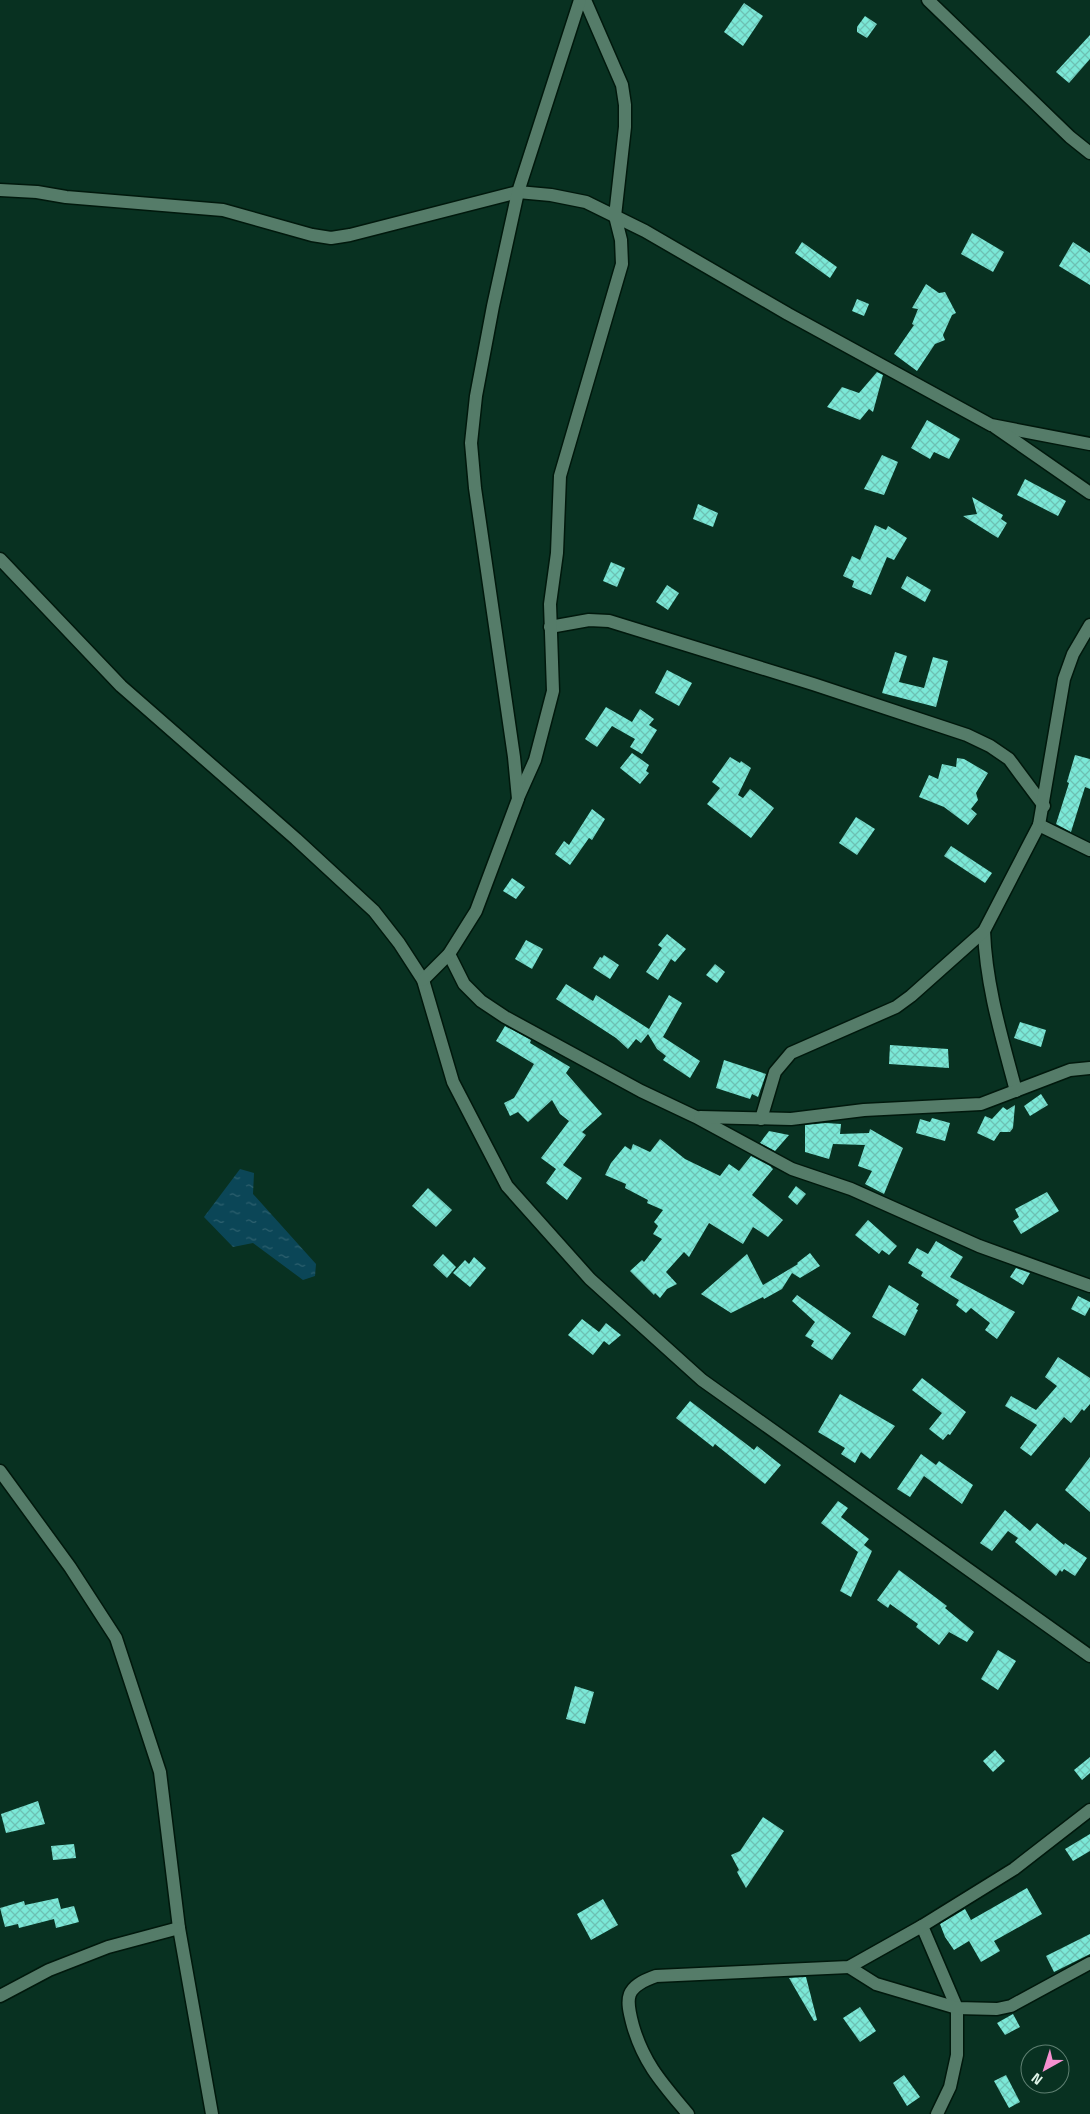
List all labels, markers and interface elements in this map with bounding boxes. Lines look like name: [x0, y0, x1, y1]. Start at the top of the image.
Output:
north arrow: [1020, 2044, 1070, 2094]
text: N: [1026, 2068, 1047, 2091]

